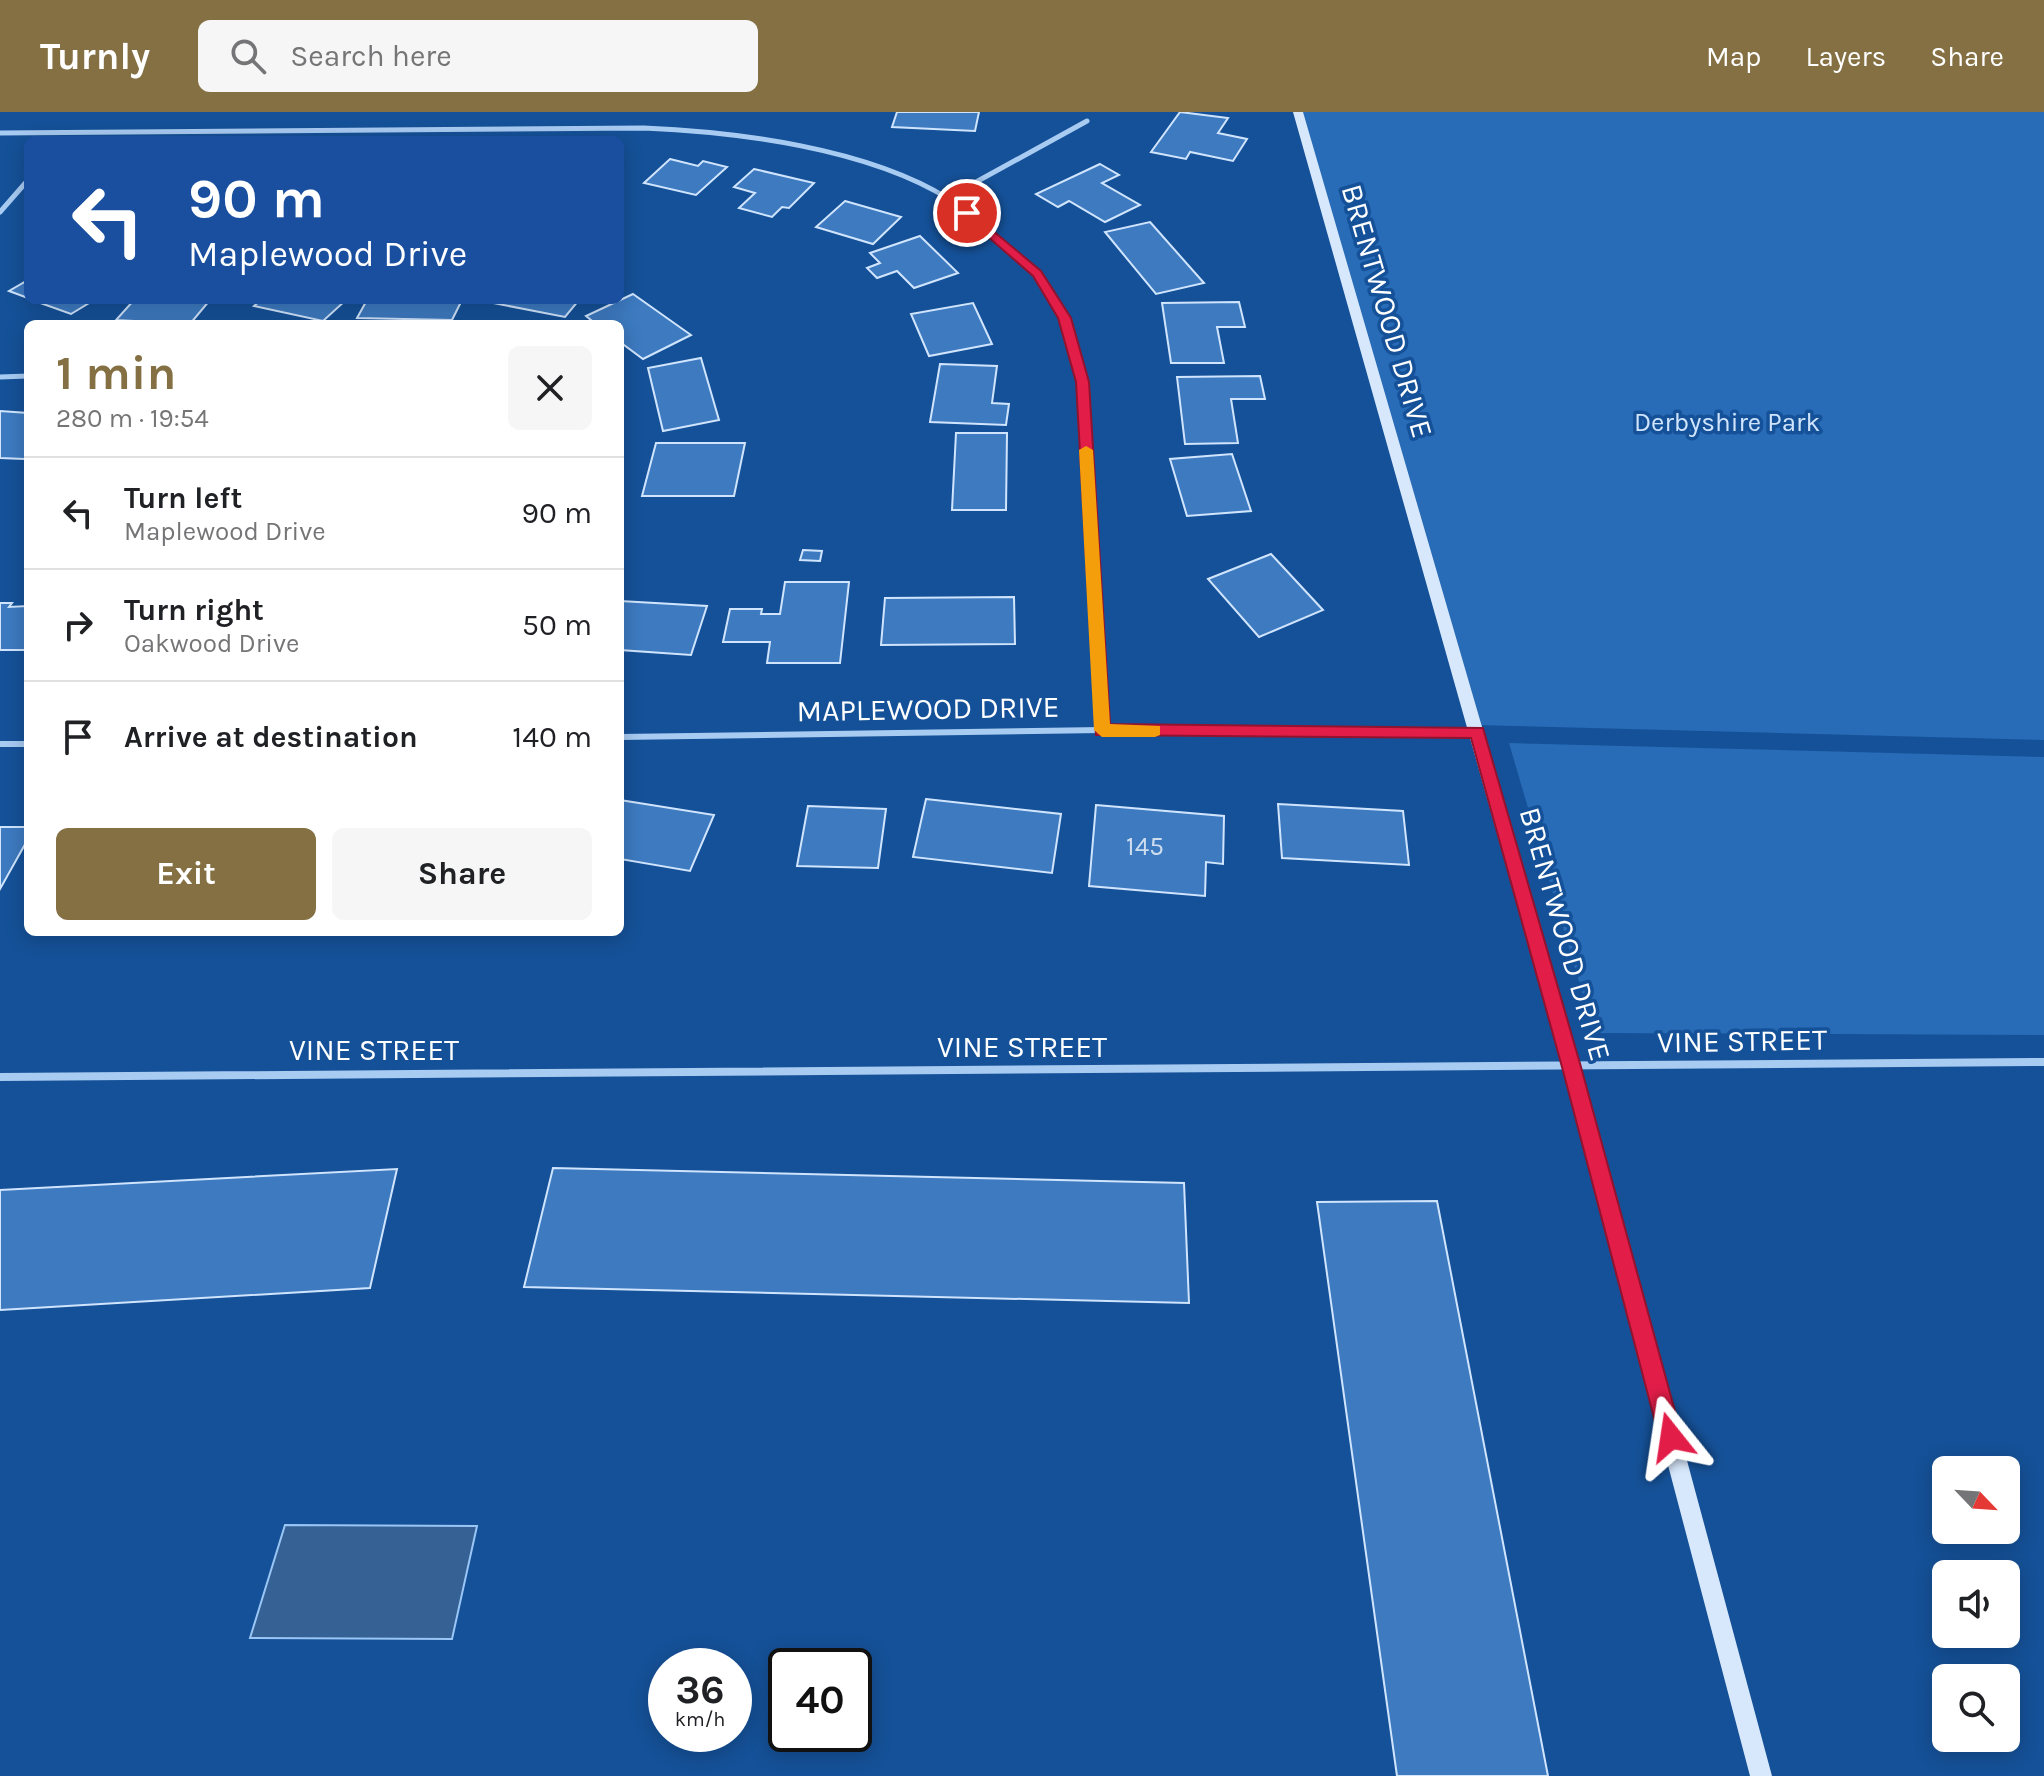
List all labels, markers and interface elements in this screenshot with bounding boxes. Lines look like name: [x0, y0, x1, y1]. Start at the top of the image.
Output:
search box: [198, 20, 758, 92]
text: Turnly: [40, 34, 150, 79]
icon: search: [226, 34, 270, 78]
text: Search here: [290, 38, 452, 74]
text: Map: [1706, 40, 1761, 73]
text: Layers: [1805, 40, 1886, 73]
text: Share: [1930, 40, 2004, 73]
text: 90 m: [188, 166, 325, 231]
icon: left: [56, 168, 160, 272]
pin: [933, 179, 1001, 247]
street label: BRENTWOOD DRIVE: [1334, 180, 1440, 442]
icon: arrive: [945, 191, 989, 235]
text: Maplewood Drive: [188, 233, 467, 275]
text: 1 min: [56, 345, 176, 401]
button: close: [508, 346, 592, 430]
text: 280 m · 19:54: [56, 403, 209, 434]
park label: Derbyshire Park: [1634, 407, 1820, 438]
text: Turn left: [124, 480, 242, 516]
icon: left: [56, 491, 100, 535]
text: 90 m: [522, 495, 592, 531]
text: Maplewood Drive: [124, 516, 326, 547]
text: Turn right: [124, 592, 264, 628]
icon: right: [56, 603, 100, 647]
text: 50 m: [522, 607, 592, 643]
text: Oakwood Drive: [124, 628, 299, 659]
street label: MAPLEWOOD DRIVE: [796, 689, 1060, 729]
icon: arrive: [56, 715, 100, 759]
text: Arrive at destination: [124, 719, 418, 755]
text: 140 m: [512, 719, 592, 755]
street label: BRENTWOOD DRIVE: [1512, 803, 1618, 1065]
button: Exit: [56, 828, 316, 920]
button: Share: [332, 828, 592, 920]
house number: 145: [1126, 831, 1164, 862]
street label: VINE STREET: [1657, 1022, 1827, 1060]
street label: VINE STREET: [937, 1029, 1107, 1065]
street label: VINE STREET: [289, 1032, 459, 1068]
position arrow: [1629, 1395, 1713, 1479]
north arrow: [1932, 1456, 2020, 1544]
map controls: [1932, 1456, 2020, 1752]
button: sound: [1932, 1560, 2020, 1648]
speed limit sign: 40: [768, 1648, 872, 1752]
button: search: [1932, 1664, 2020, 1752]
text: 36: [675, 1666, 725, 1713]
text: km/h: [675, 1708, 725, 1731]

